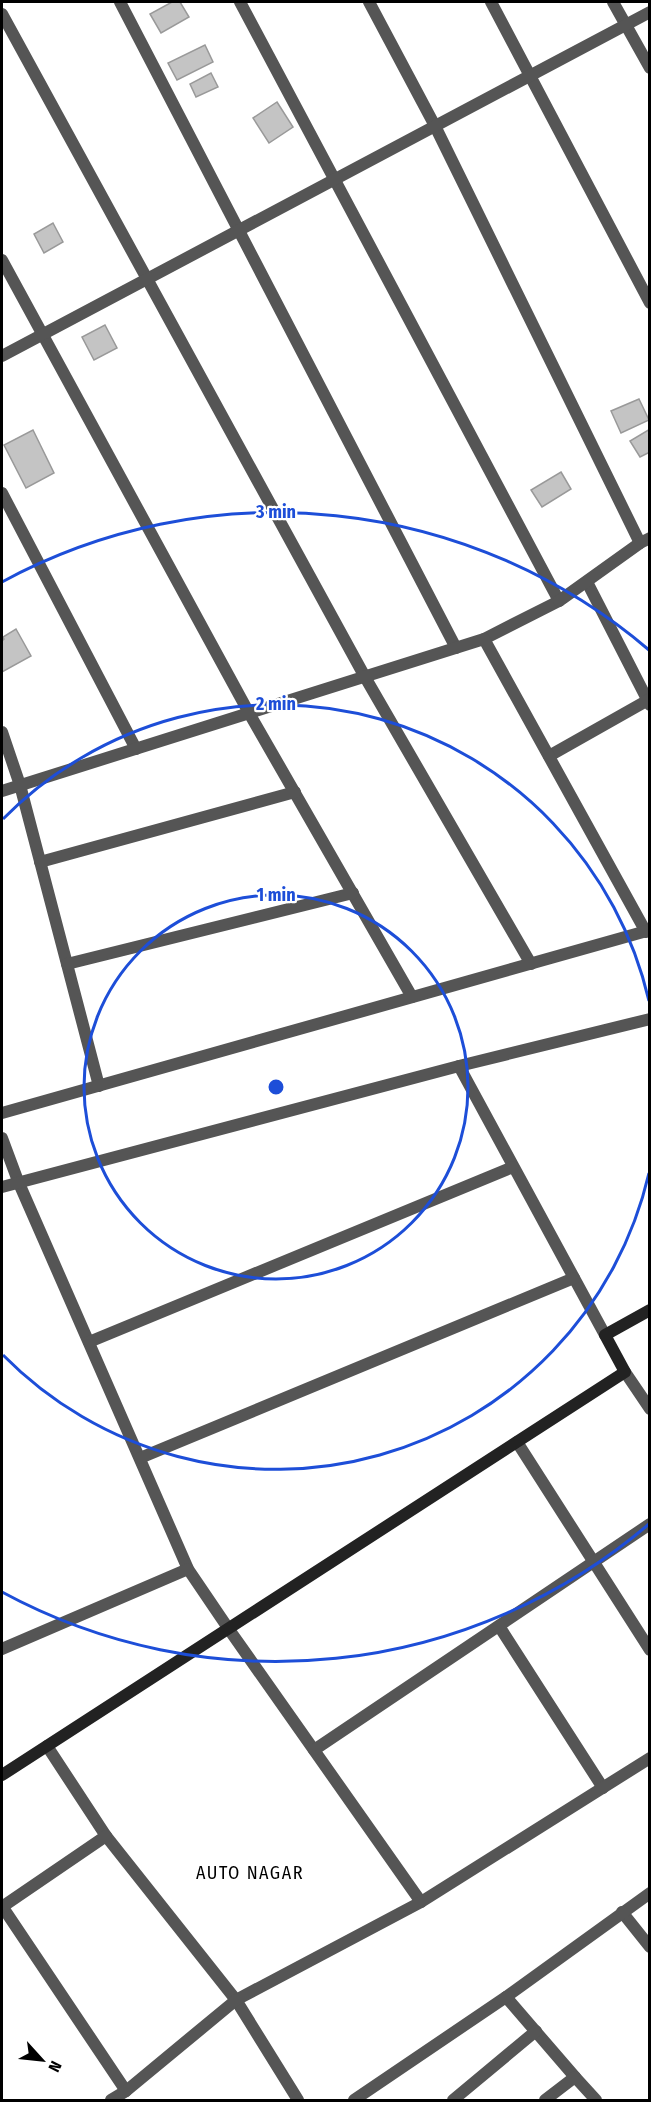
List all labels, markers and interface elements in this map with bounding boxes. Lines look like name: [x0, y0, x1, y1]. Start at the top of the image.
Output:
text: 3 min: [255, 501, 296, 523]
text: 2 min: [255, 693, 296, 715]
text: 1 min: [256, 884, 296, 906]
centre of rings: [266, 1077, 286, 1097]
district label: AUTO NAGAR: [196, 1862, 304, 1884]
north arrow: [12, 2030, 72, 2090]
text: N: [44, 2058, 66, 2075]

